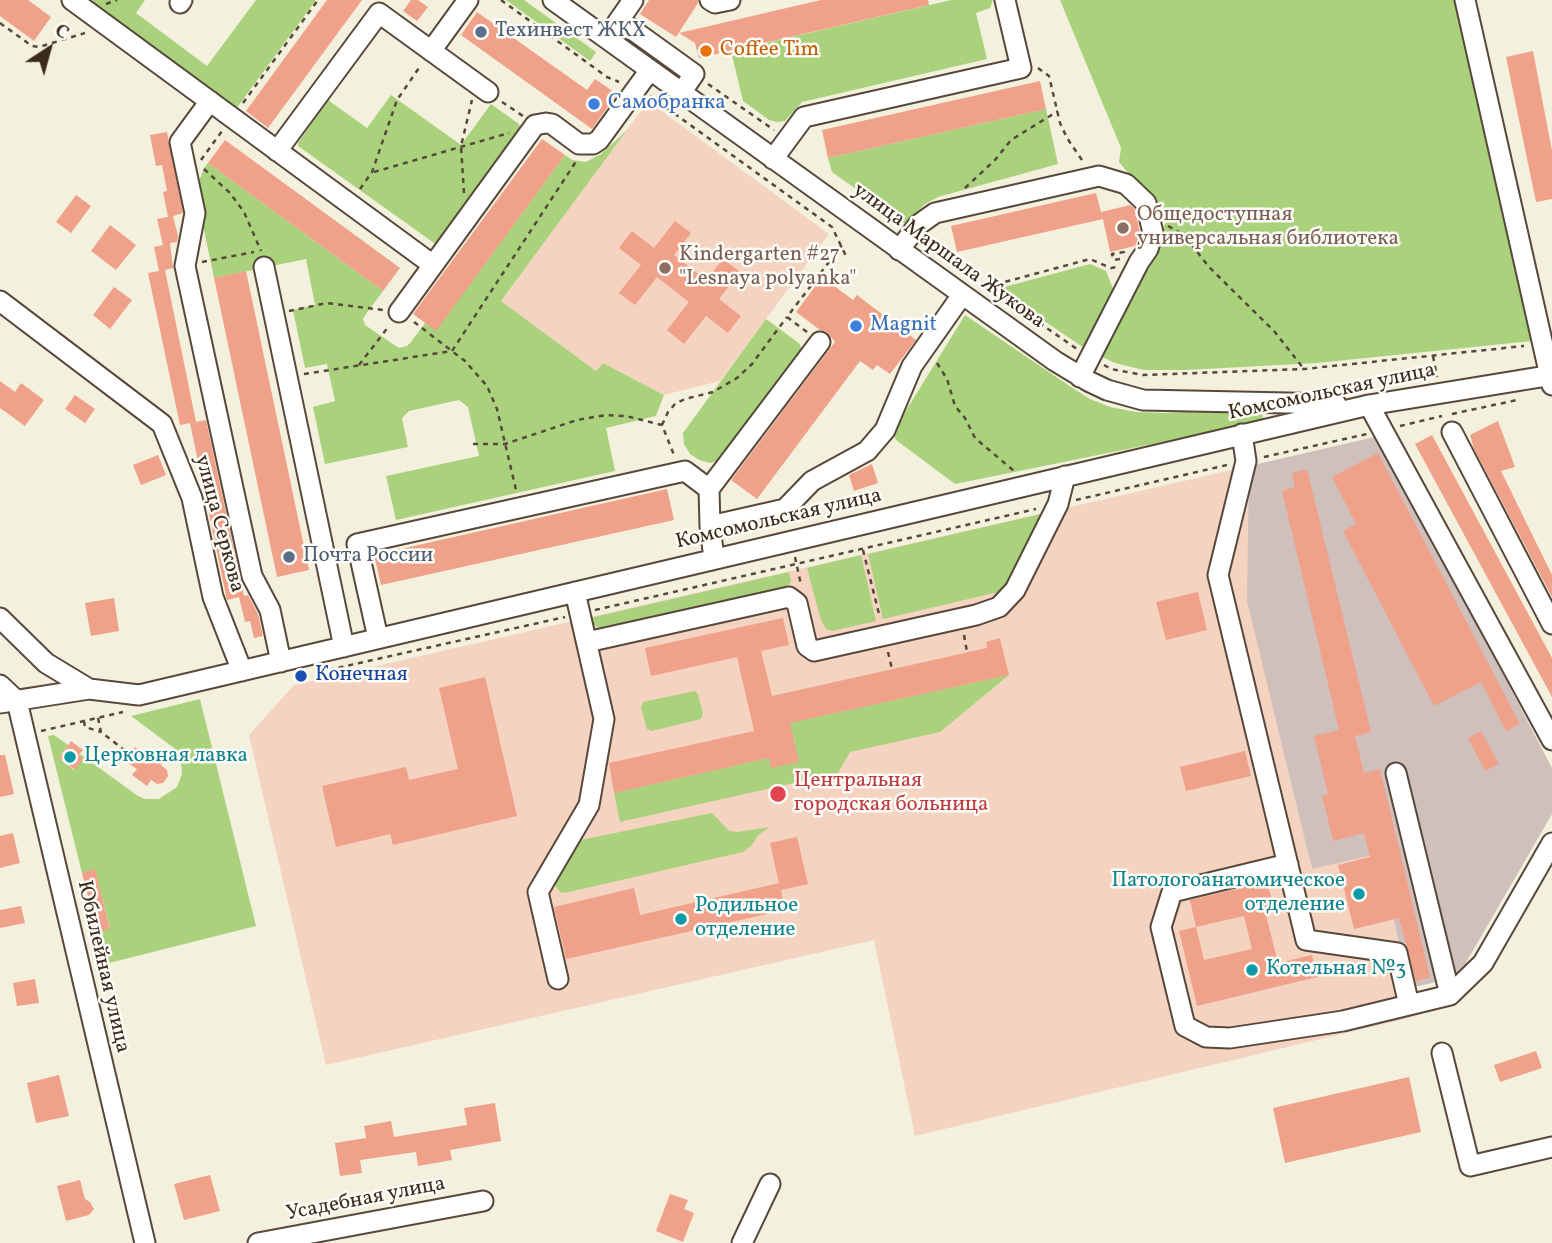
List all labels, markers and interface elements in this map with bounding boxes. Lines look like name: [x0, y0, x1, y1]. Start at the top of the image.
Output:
north arrow: [14, 14, 84, 84]
text: С: [49, 18, 74, 46]
place label: Техинвест ЖКХ: [495, 19, 646, 45]
marker: Техинвест ЖКХ: [473, 24, 489, 40]
place label: Coffee Tim: [720, 38, 819, 64]
marker: Coffee Tim: [698, 43, 714, 59]
place label: Самобранка: [608, 91, 726, 117]
marker: Самобранка: [586, 96, 602, 112]
street label: улица Маршала Жукова: [847, 179, 1049, 335]
place label: Общедоступная универсальная библиотека: [1137, 203, 1399, 253]
marker: Общедоступная универсальная библиотека: [1115, 220, 1131, 236]
place label: Kindergarten #27 "Lesnaya polyanka": [679, 243, 856, 293]
marker: Kindergarten #27 "Lesnaya polyanka": [657, 260, 673, 276]
place label: Magnit: [870, 313, 937, 339]
marker: Magnit: [848, 318, 864, 334]
street label: Комсомольская улица: [1226, 359, 1438, 427]
street label: улица Серкова: [188, 452, 248, 596]
street label: Комсомольская улица: [673, 484, 885, 556]
place label: Почта России: [303, 544, 433, 570]
marker: Почта России: [281, 549, 297, 565]
place label: Конечная: [315, 663, 408, 689]
marker: Конечная: [293, 668, 309, 684]
place label: Церковная лавка: [84, 744, 248, 770]
marker: Церковная лавка: [62, 749, 78, 765]
place label: Центральная городская больница: [794, 769, 988, 819]
marker: Центральная городская больница: [768, 784, 788, 804]
place label: Патологоанатомическое отделение: [1112, 869, 1345, 919]
street label: Юбилейная улица: [70, 878, 134, 1056]
marker: Патологоанатомическое отделение: [1351, 886, 1367, 902]
place label: Родильное отделение: [695, 894, 798, 944]
marker: Родильное отделение: [673, 911, 689, 927]
place label: Котельная №3: [1266, 957, 1406, 983]
marker: Котельная №3: [1244, 962, 1260, 978]
street label: Усадебная улица: [284, 1172, 448, 1228]

